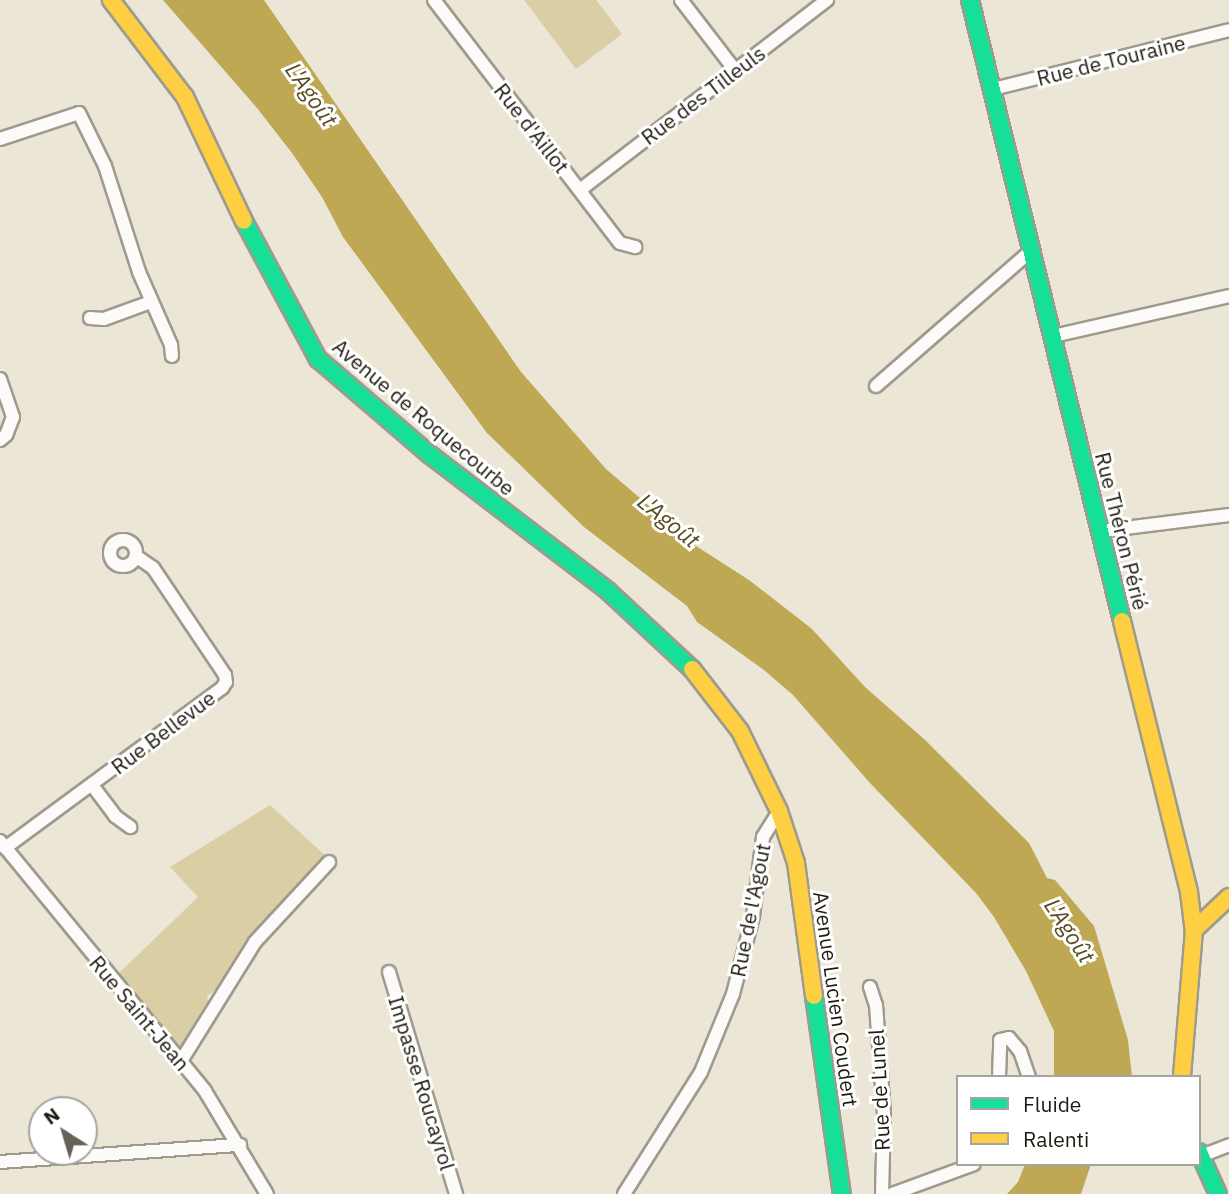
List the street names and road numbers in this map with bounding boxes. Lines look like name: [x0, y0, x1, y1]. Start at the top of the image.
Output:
street label: Rue de Touraine: [1034, 29, 1188, 91]
street label: Rue des Tilleuls: [636, 40, 770, 150]
street label: Rue d'Aillot: [489, 78, 575, 178]
street label: Avenue de Roquecourbe: [328, 333, 520, 501]
street label: Rue Théron Périé: [1090, 449, 1154, 613]
street label: Rue Bellevue: [106, 685, 220, 779]
street label: Rue de l'Agout: [725, 841, 775, 979]
street label: Avenue Lucien Coudert: [808, 890, 864, 1108]
street label: Rue Saint-Jean: [85, 950, 195, 1076]
street label: Impasse Roucayrol: [383, 993, 461, 1173]
street label: Rue de Lunel: [863, 1028, 895, 1152]

